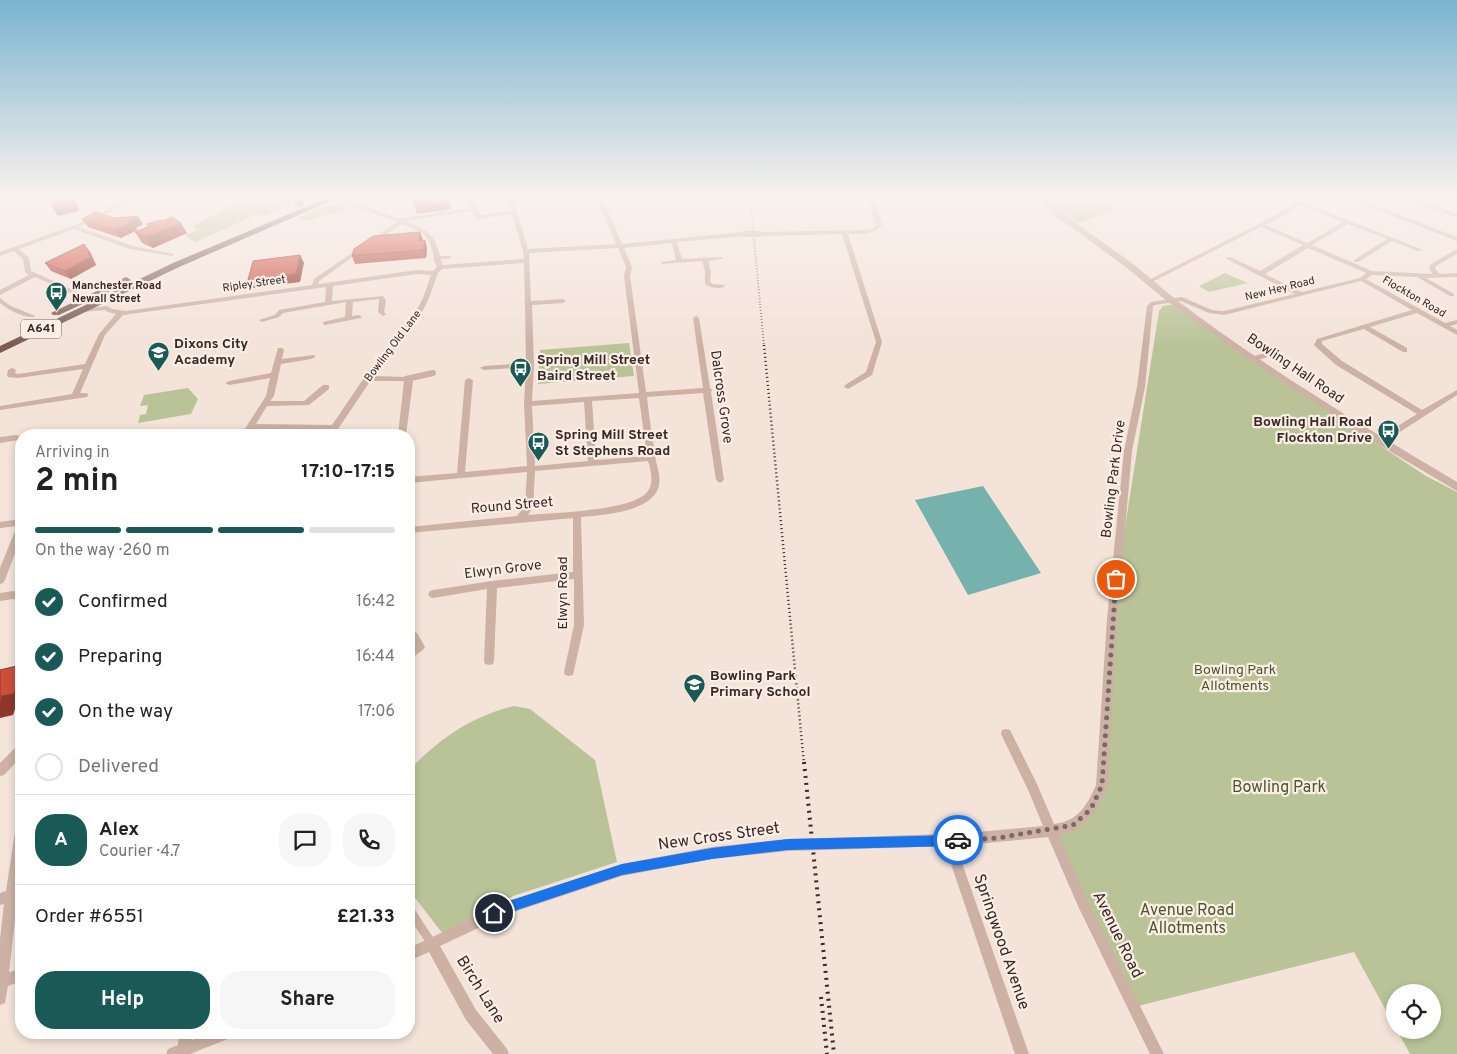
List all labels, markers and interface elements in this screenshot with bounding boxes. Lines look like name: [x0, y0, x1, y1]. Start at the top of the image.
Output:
street label: Ripley Street: [222, 273, 286, 295]
street label: Flockton Road: [1380, 273, 1448, 321]
street label: New Hey Road: [1244, 274, 1316, 304]
place label: Manchester Road Newall Street: [72, 279, 161, 306]
bus stop icon: Manchester Road Newall Street: [44, 280, 68, 311]
street label: Bowling Old Lane: [362, 307, 425, 385]
road number: A641: [21, 320, 61, 338]
street label: Bowling Hall Road: [1243, 330, 1347, 408]
place label: Dixons City Academy: [174, 336, 248, 369]
school or university icon: Dixons City Academy: [146, 340, 170, 371]
street label: Dalcross Grove: [706, 349, 736, 445]
place label: Spring Mill Street Baird Street: [537, 352, 650, 385]
bus stop icon: Spring Mill Street Baird Street: [509, 356, 533, 387]
place label: Bowling Hall Road Flockton Drive: [1253, 414, 1372, 447]
bus stop icon: Bowling Hall Road Flockton Drive: [1376, 418, 1400, 449]
street label: Bowling Park Drive: [1098, 419, 1130, 539]
place label: Spring Mill Street St Stephens Road: [555, 427, 670, 460]
bus stop icon: Spring Mill Street St Stephens Road: [527, 431, 551, 462]
text: Arriving in: [35, 443, 110, 463]
text: 17:10–17:15: [301, 460, 395, 484]
text: 2 min: [35, 462, 119, 502]
street label: Round Street: [470, 494, 554, 518]
text: On the way · 260 m: [35, 541, 169, 561]
street label: Elwyn Road: [555, 556, 572, 630]
street label: Elwyn Grove: [463, 557, 543, 583]
pin: [1095, 558, 1137, 600]
icon: bag: [1102, 565, 1130, 593]
icon: check: [35, 588, 63, 616]
text: Confirmed: [78, 590, 168, 614]
text: 16:42: [356, 592, 395, 612]
icon: check: [35, 643, 63, 671]
text: Preparing: [78, 645, 162, 669]
text: 16:44: [356, 647, 395, 667]
park label: Bowling Park Allotments: [1194, 662, 1276, 695]
place label: Bowling Park Primary School: [710, 668, 811, 701]
school or university icon: Bowling Park Primary School: [682, 672, 706, 703]
icon: check: [35, 698, 63, 726]
text: On the way: [78, 700, 173, 724]
text: 17:06: [358, 702, 395, 722]
text: Delivered: [78, 755, 159, 779]
park label: Bowling Park: [1232, 778, 1326, 798]
button: chat: [279, 814, 331, 866]
button: phone: [343, 814, 395, 866]
courier: [933, 815, 983, 865]
text: Alex: [99, 818, 139, 842]
street label: New Cross Street: [657, 819, 781, 855]
icon: car: [944, 826, 972, 854]
text: A: [54, 828, 68, 852]
text: Courier · 4.7: [99, 842, 180, 862]
street label: Springwood Avenue: [968, 871, 1034, 1013]
street label: Avenue Road: [1087, 888, 1147, 982]
pin: [473, 892, 515, 934]
icon: home: [480, 899, 508, 927]
park label: Avenue Road Allotments: [1140, 901, 1234, 939]
text: Order #6551: [35, 905, 144, 929]
text: £21.33: [337, 905, 395, 929]
street label: Birch Lane: [451, 952, 509, 1028]
button: Help: [35, 971, 210, 1029]
button: Share: [220, 971, 395, 1029]
map controls: [1386, 984, 1441, 1039]
button: locate: [1386, 984, 1441, 1039]

